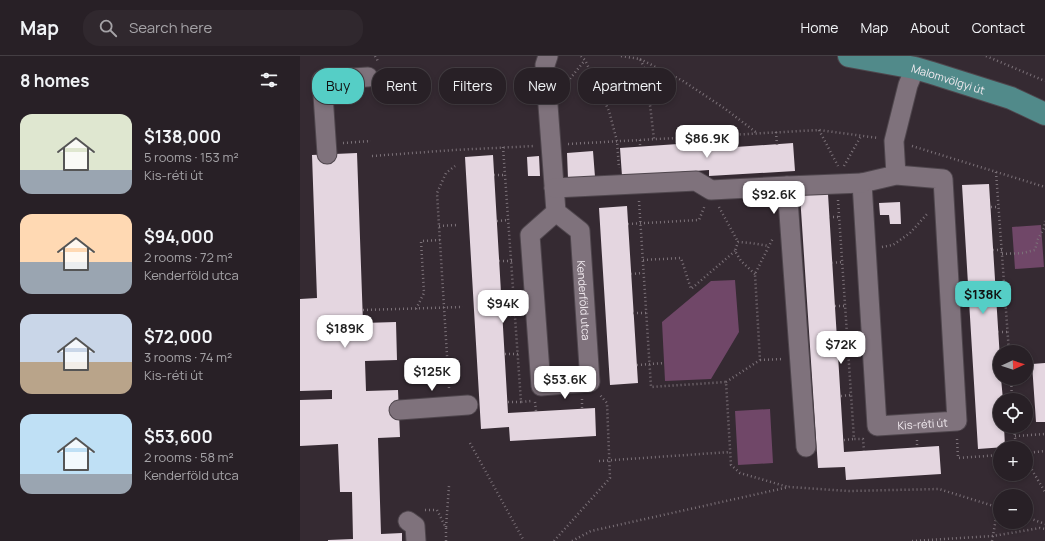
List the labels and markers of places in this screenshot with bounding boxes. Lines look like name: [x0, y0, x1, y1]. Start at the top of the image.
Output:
pin: $86.9K: [674, 125, 740, 159]
pin: $92.6K: [741, 181, 807, 215]
pin: $138K: [955, 281, 1011, 315]
pin: $94K: [479, 290, 527, 324]
pin: $189K: [317, 315, 373, 349]
pin: $72K: [817, 331, 865, 365]
pin: $125K: [404, 358, 460, 392]
pin: $53.6K: [532, 366, 598, 400]

